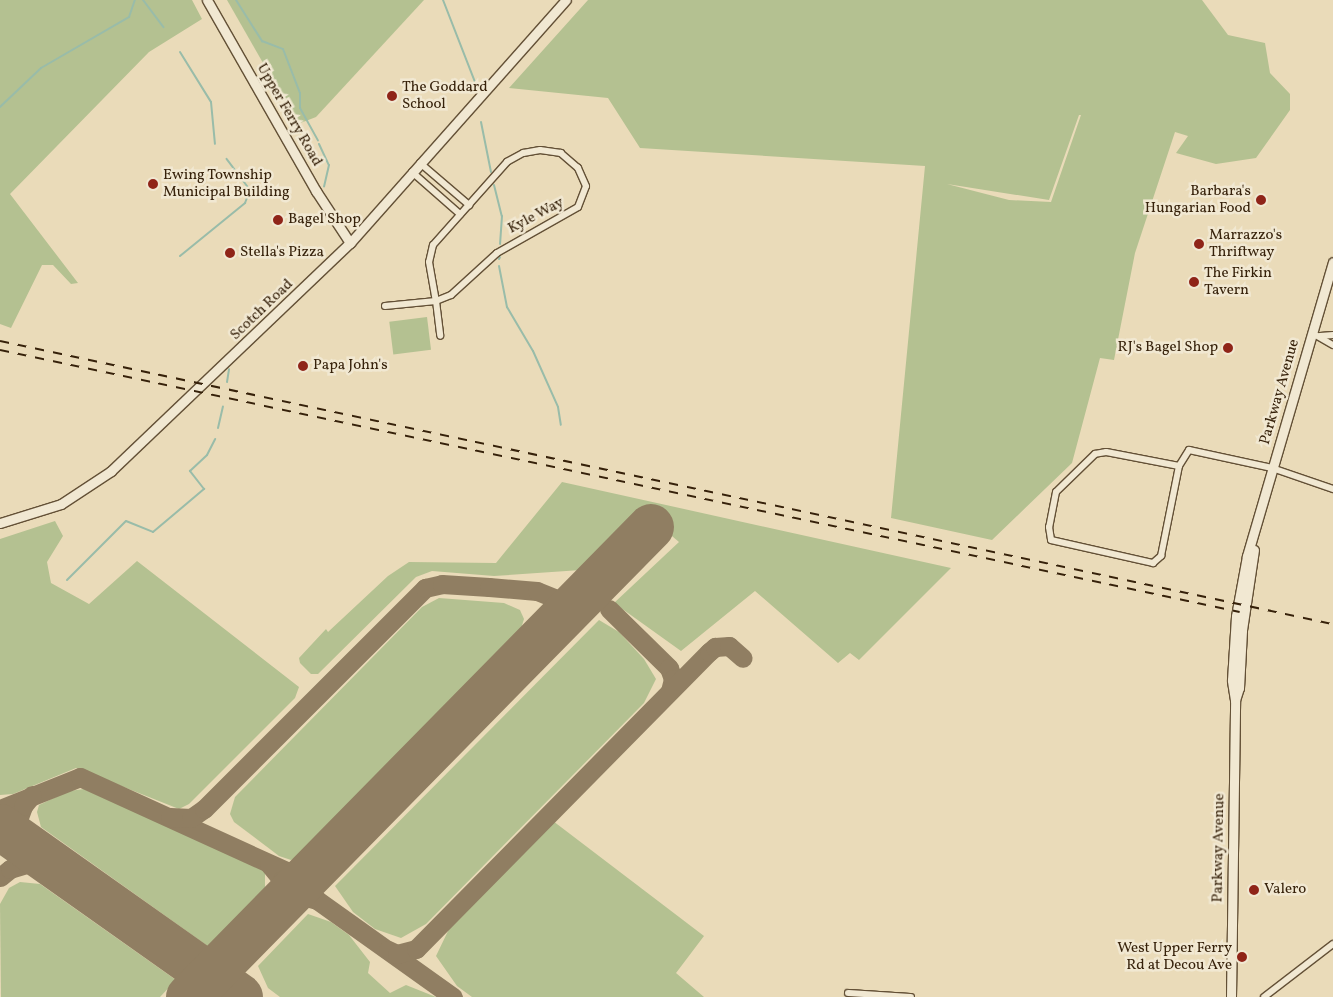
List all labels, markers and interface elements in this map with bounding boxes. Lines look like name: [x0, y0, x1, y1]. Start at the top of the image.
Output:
street label: Upper Ferry Road: [252, 60, 326, 170]
place label: The Goddard School: [402, 78, 488, 113]
marker: The Goddard School: [386, 90, 398, 102]
place label: Ewing Township Municipal Building: [163, 166, 290, 201]
marker: Ewing Township Municipal Building: [147, 178, 159, 190]
place label: Barbara's Hungarian Food: [1145, 182, 1251, 217]
street label: Kyle Way: [505, 194, 567, 238]
marker: Barbara's Hungarian Food: [1255, 194, 1267, 206]
place label: Bagel Shop: [288, 211, 361, 229]
marker: Bagel Shop: [272, 214, 284, 226]
place label: Marrazzo's Thriftway: [1209, 226, 1282, 261]
marker: Marrazzo's Thriftway: [1193, 238, 1205, 250]
place label: Stella's Pizza: [240, 244, 324, 262]
marker: Stella's Pizza: [224, 247, 236, 259]
place label: The Firkin Tavern: [1204, 264, 1272, 299]
street label: Scotch Road: [227, 276, 297, 344]
marker: The Firkin Tavern: [1188, 276, 1200, 288]
street label: Parkway Avenue: [1256, 337, 1304, 447]
place label: RJ's Bagel Shop: [1118, 339, 1218, 357]
marker: RJ's Bagel Shop: [1222, 342, 1234, 354]
place label: Papa John's: [313, 357, 388, 375]
marker: Papa John's: [297, 360, 309, 372]
street label: Parkway Avenue: [1209, 793, 1229, 903]
place label: Valero: [1264, 881, 1306, 899]
marker: Valero: [1248, 884, 1260, 896]
place label: West Upper Ferry Rd at Decou Ave: [1117, 939, 1232, 974]
marker: West Upper Ferry Rd at Decou Ave: [1236, 951, 1248, 963]

